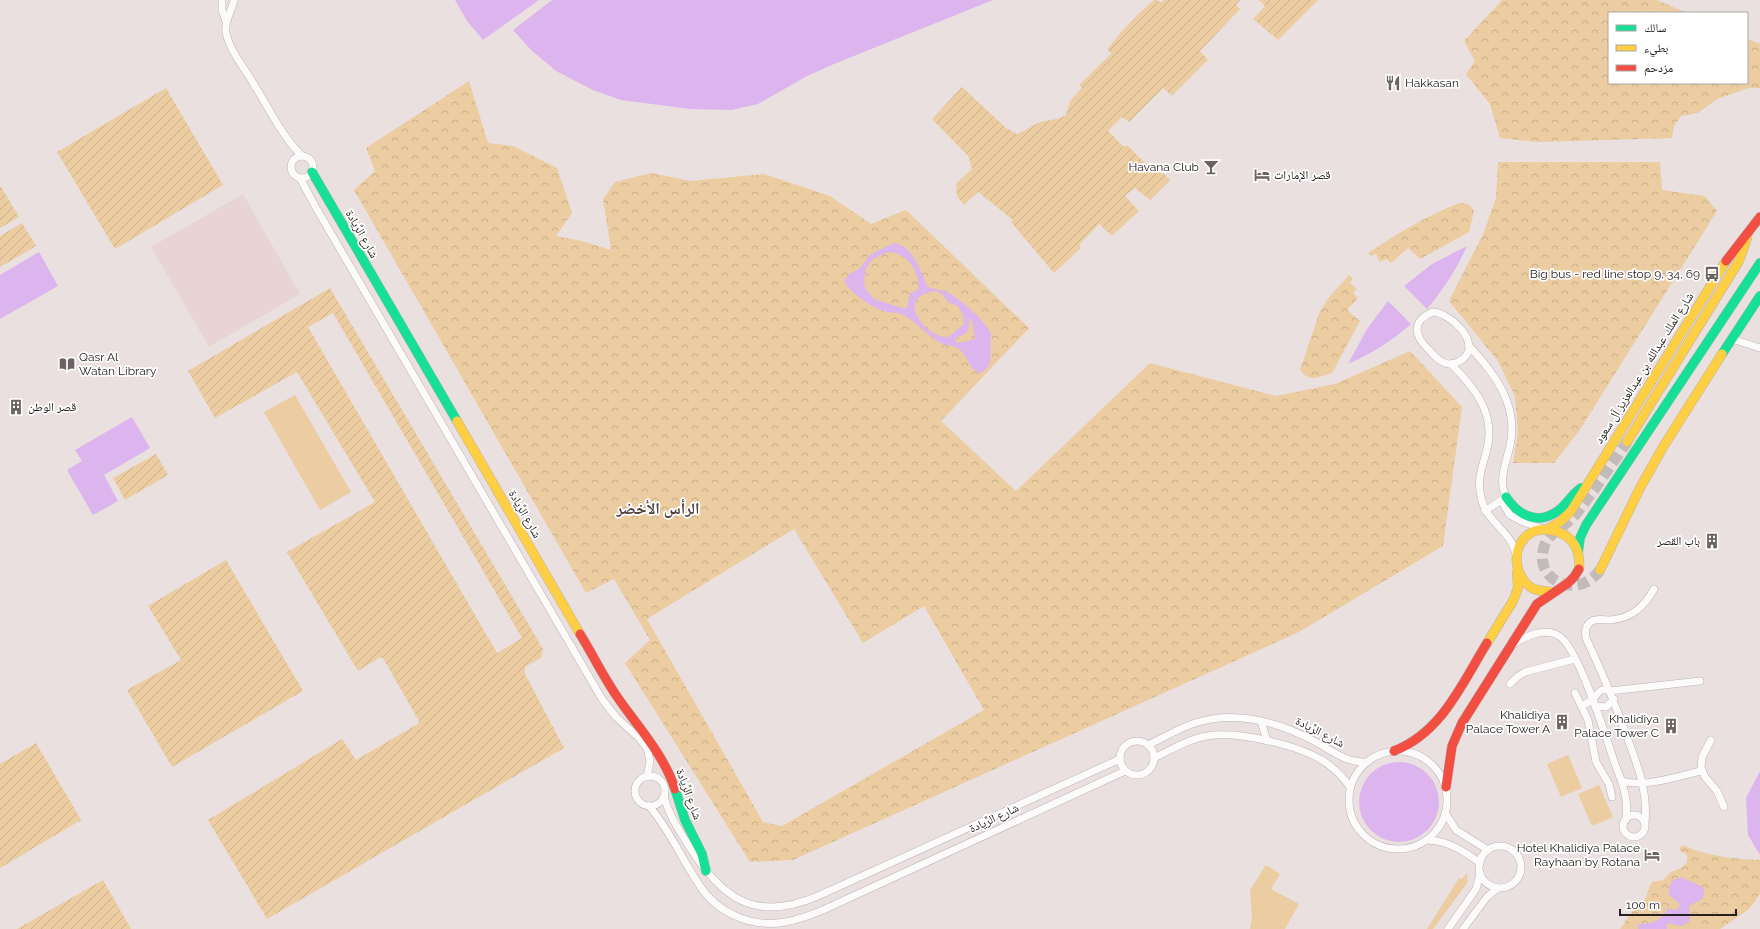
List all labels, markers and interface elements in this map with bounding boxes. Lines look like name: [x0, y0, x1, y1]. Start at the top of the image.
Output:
legend: [1608, 12, 1748, 84]
text: سالك: [1644, 21, 1666, 35]
text: بطيء: [1644, 41, 1668, 58]
text: مزدحم: [1644, 61, 1673, 76]
restaurant icon: Hakkasan: [1384, 74, 1402, 92]
place label: Hakkasan: [1405, 76, 1459, 90]
bar icon: Havana Club: [1202, 158, 1220, 176]
place label: Havana Club: [1128, 160, 1199, 174]
hotel icon: قصر الإمارات: [1253, 166, 1271, 184]
place label: قصر الإمارات: [1274, 168, 1331, 182]
street label: شارع الرِّيادة: [342, 207, 381, 261]
bus stop icon: Big bus - red line stop 9, 34, 69: [1703, 265, 1721, 283]
place label: Big bus - red line stop 9, 34, 69: [1530, 267, 1700, 281]
street label: شارع الملك عبدالله بن عبدالعزيز آل سعود: [1592, 290, 1697, 447]
place label: Qasr Al Watan Library: [79, 350, 157, 378]
library icon: Qasr Al Watan Library: [58, 355, 76, 373]
building icon: قصر الوطن: [7, 398, 25, 416]
place label: قصر الوطن: [28, 400, 76, 414]
street label: شارع الرِّيادة: [505, 487, 544, 541]
district label: الرأس الأخضر: [615, 499, 700, 518]
building icon: باب القصر: [1703, 532, 1721, 550]
place label: باب القصر: [1656, 534, 1700, 548]
place label: Khalidiya Palace Tower A: [1466, 708, 1550, 736]
place label: Khalidiya Palace Tower C: [1574, 712, 1659, 740]
building icon: Khalidiya Palace Tower A: [1553, 713, 1571, 731]
street label: شارع الرِّيادة: [1293, 714, 1347, 751]
building icon: Khalidiya Palace Tower C: [1662, 717, 1680, 735]
street label: شارع الرِّيادة: [672, 767, 705, 822]
street label: شارع الرِّيادة: [967, 800, 1022, 836]
place label: Hotel Khalidiya Palace Rayhaan by Rotana: [1517, 841, 1640, 869]
hotel icon: Hotel Khalidiya Palace Rayhaan by Rotana: [1643, 846, 1661, 864]
scale bar: [1620, 891, 1736, 917]
text: 100 m: [1626, 898, 1660, 912]

